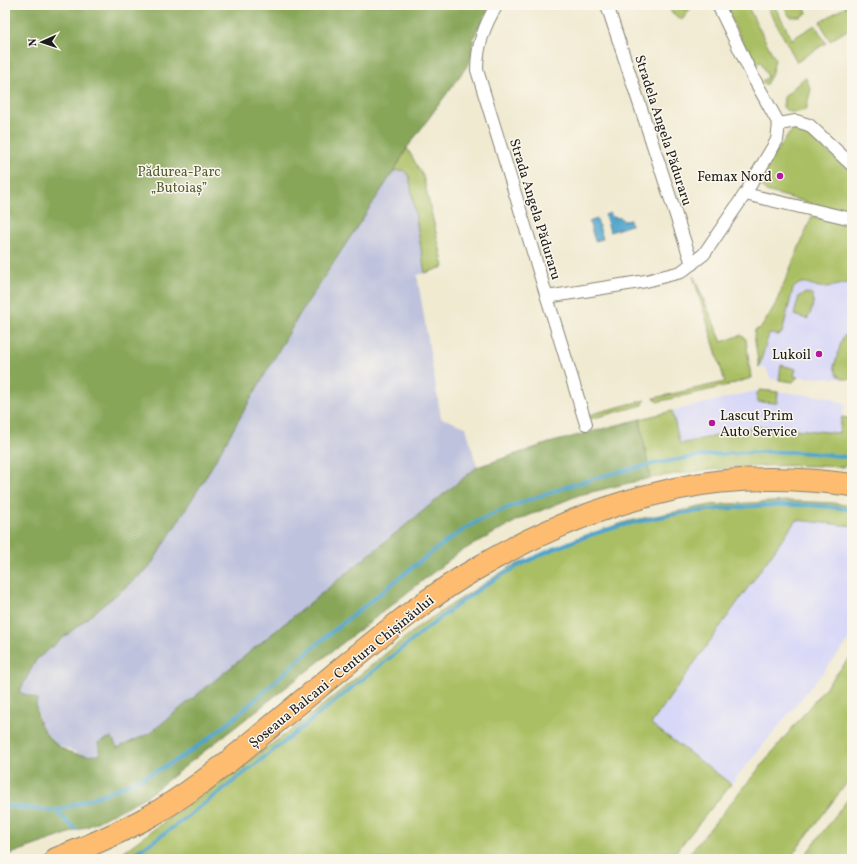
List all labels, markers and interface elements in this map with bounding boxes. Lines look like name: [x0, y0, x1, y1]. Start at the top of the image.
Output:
north arrow: [22, 22, 62, 62]
text: N: [26, 38, 41, 47]
street label: Stradela Angela Păduraru: [629, 53, 696, 208]
street label: Strada Angela Păduraru: [504, 137, 565, 282]
park label: Pădurea-Parc „Butoiaș”: [137, 163, 221, 198]
place label: Femax Nord: [697, 168, 772, 187]
marker: Femax Nord: [775, 171, 785, 181]
place label: Lukoil: [772, 346, 811, 365]
marker: Lukoil: [814, 349, 824, 359]
place label: Lascut Prim Auto Service: [720, 407, 798, 442]
marker: Lascut Prim Auto Service: [707, 418, 717, 428]
street label: Șoseaua Balcani - Centura Chișinăului: [245, 591, 438, 753]

